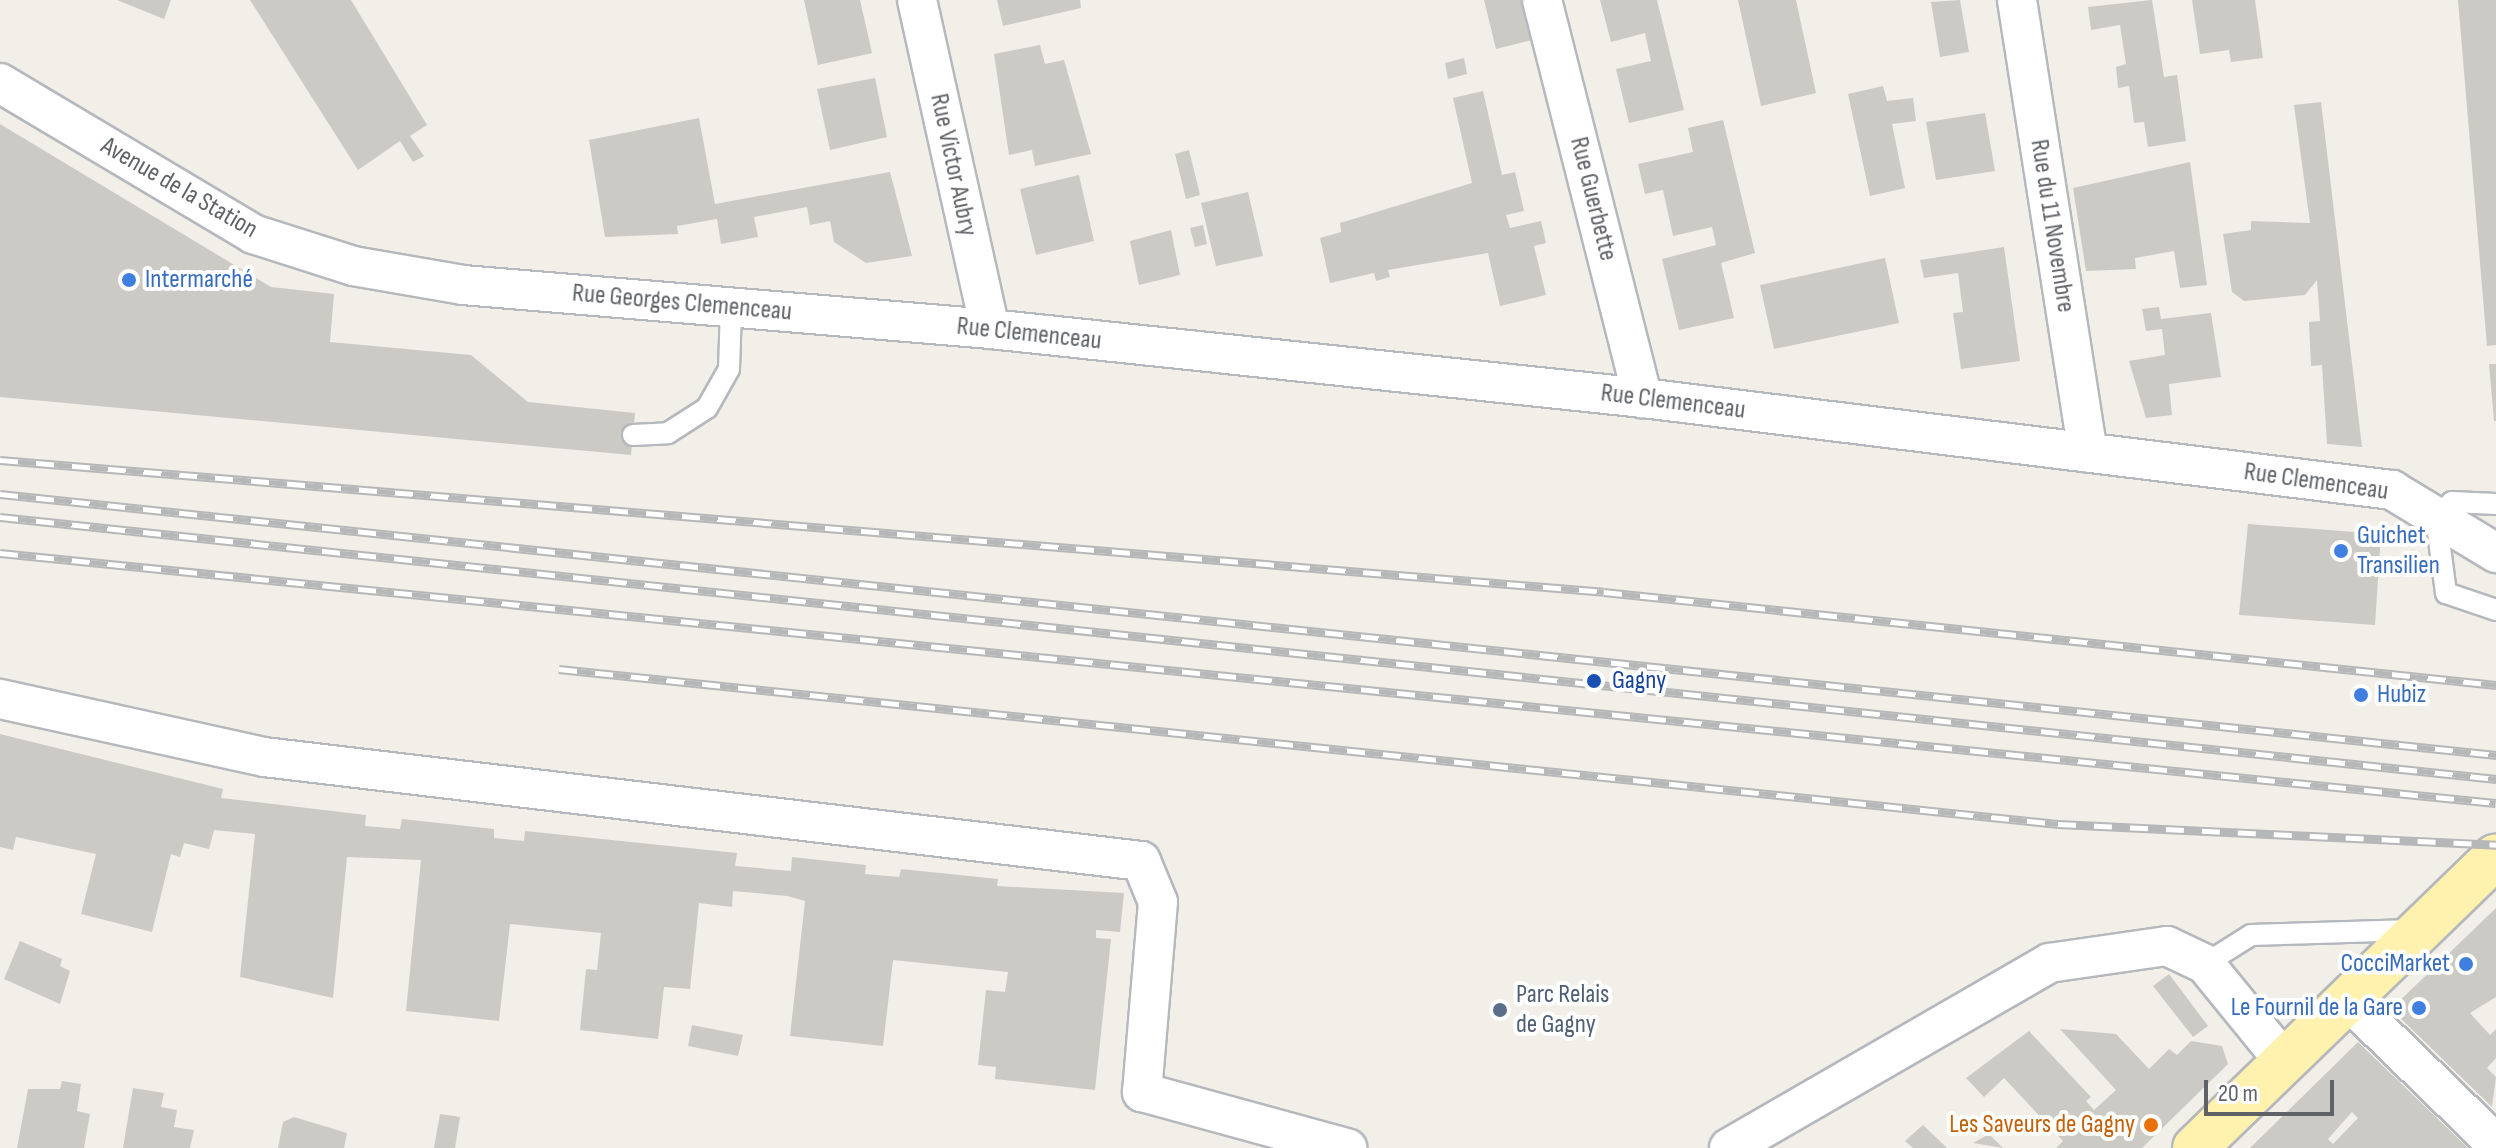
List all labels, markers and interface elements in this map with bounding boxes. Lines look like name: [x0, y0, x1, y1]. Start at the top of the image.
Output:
street label: Rue Victor Aubry: [923, 91, 983, 239]
street label: Avenue de la Station: [95, 131, 263, 245]
street label: Rue Guerbette: [1563, 134, 1623, 264]
street label: Rue du 11 Novembre: [2023, 137, 2081, 315]
place label: Intermarché: [145, 264, 253, 296]
marker: Intermarché: [120, 271, 138, 289]
street label: Rue Georges Clemenceau: [571, 278, 793, 328]
street label: Rue Clemenceau: [955, 311, 1103, 357]
street label: Rue Clemenceau: [1599, 378, 1747, 426]
street label: Rue Clemenceau: [2242, 456, 2390, 508]
place label: Guichet Transilien: [2357, 520, 2440, 582]
marker: Guichet Transilien: [2332, 542, 2350, 560]
place label: Gagny: [1612, 665, 1666, 697]
marker: Gagny: [1583, 670, 1605, 692]
place label: Hubiz: [2377, 679, 2426, 711]
marker: Hubiz: [2352, 686, 2370, 704]
place label: CocciMarket: [2341, 948, 2450, 980]
marker: CocciMarket: [2457, 955, 2475, 973]
place label: Parc Relais de Gagny: [1516, 979, 1609, 1040]
place label: Le Fournil de la Gare: [2231, 992, 2403, 1024]
marker: Le Fournil de la Gare: [2410, 999, 2428, 1017]
marker: Parc Relais de Gagny: [1491, 1001, 1509, 1019]
scale bar: [2208, 1064, 2338, 1114]
text: 20 m: [2218, 1079, 2258, 1108]
place label: Les Saveurs de Gagny: [1949, 1109, 2135, 1141]
marker: Les Saveurs de Gagny: [2142, 1116, 2160, 1134]

